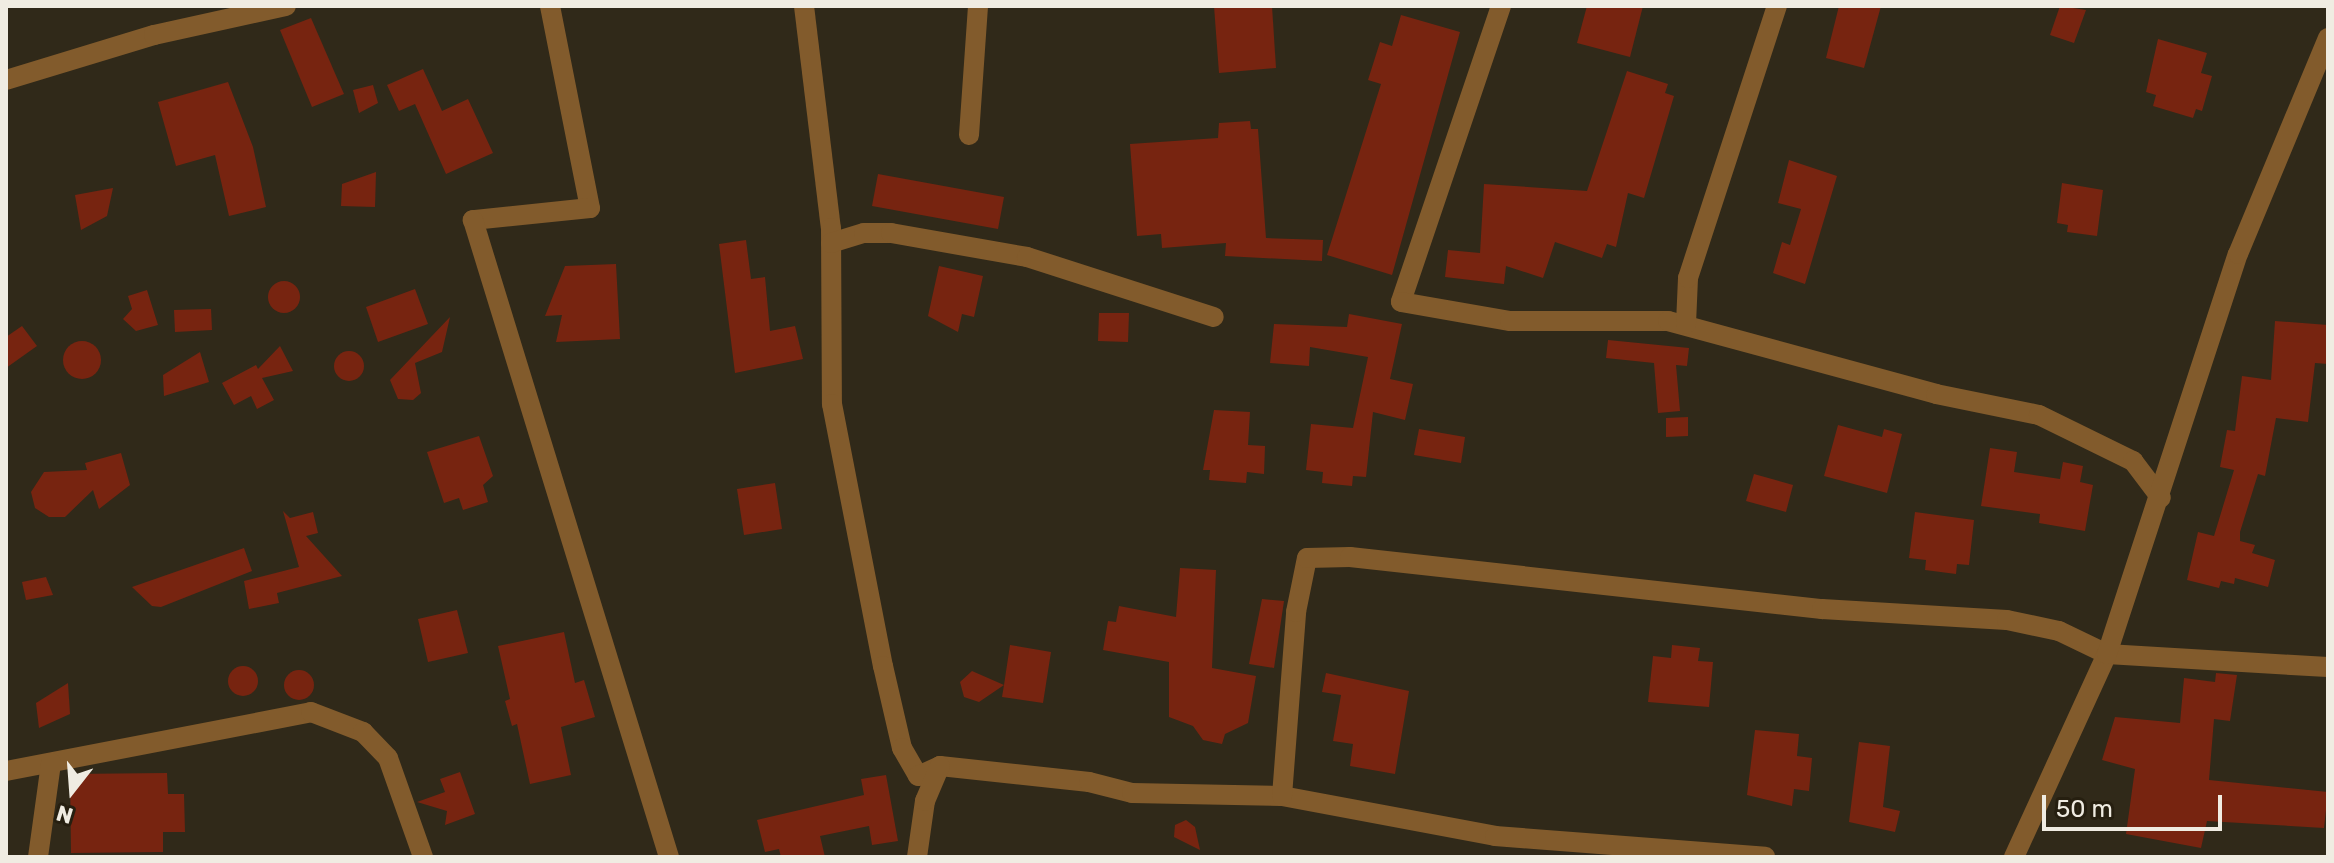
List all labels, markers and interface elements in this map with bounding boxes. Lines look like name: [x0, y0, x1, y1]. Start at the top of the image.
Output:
north arrow: [32, 751, 112, 831]
scale bar: [2046, 779, 2226, 829]
text: 50 m: [2056, 795, 2113, 823]
text: N: [53, 799, 76, 830]

